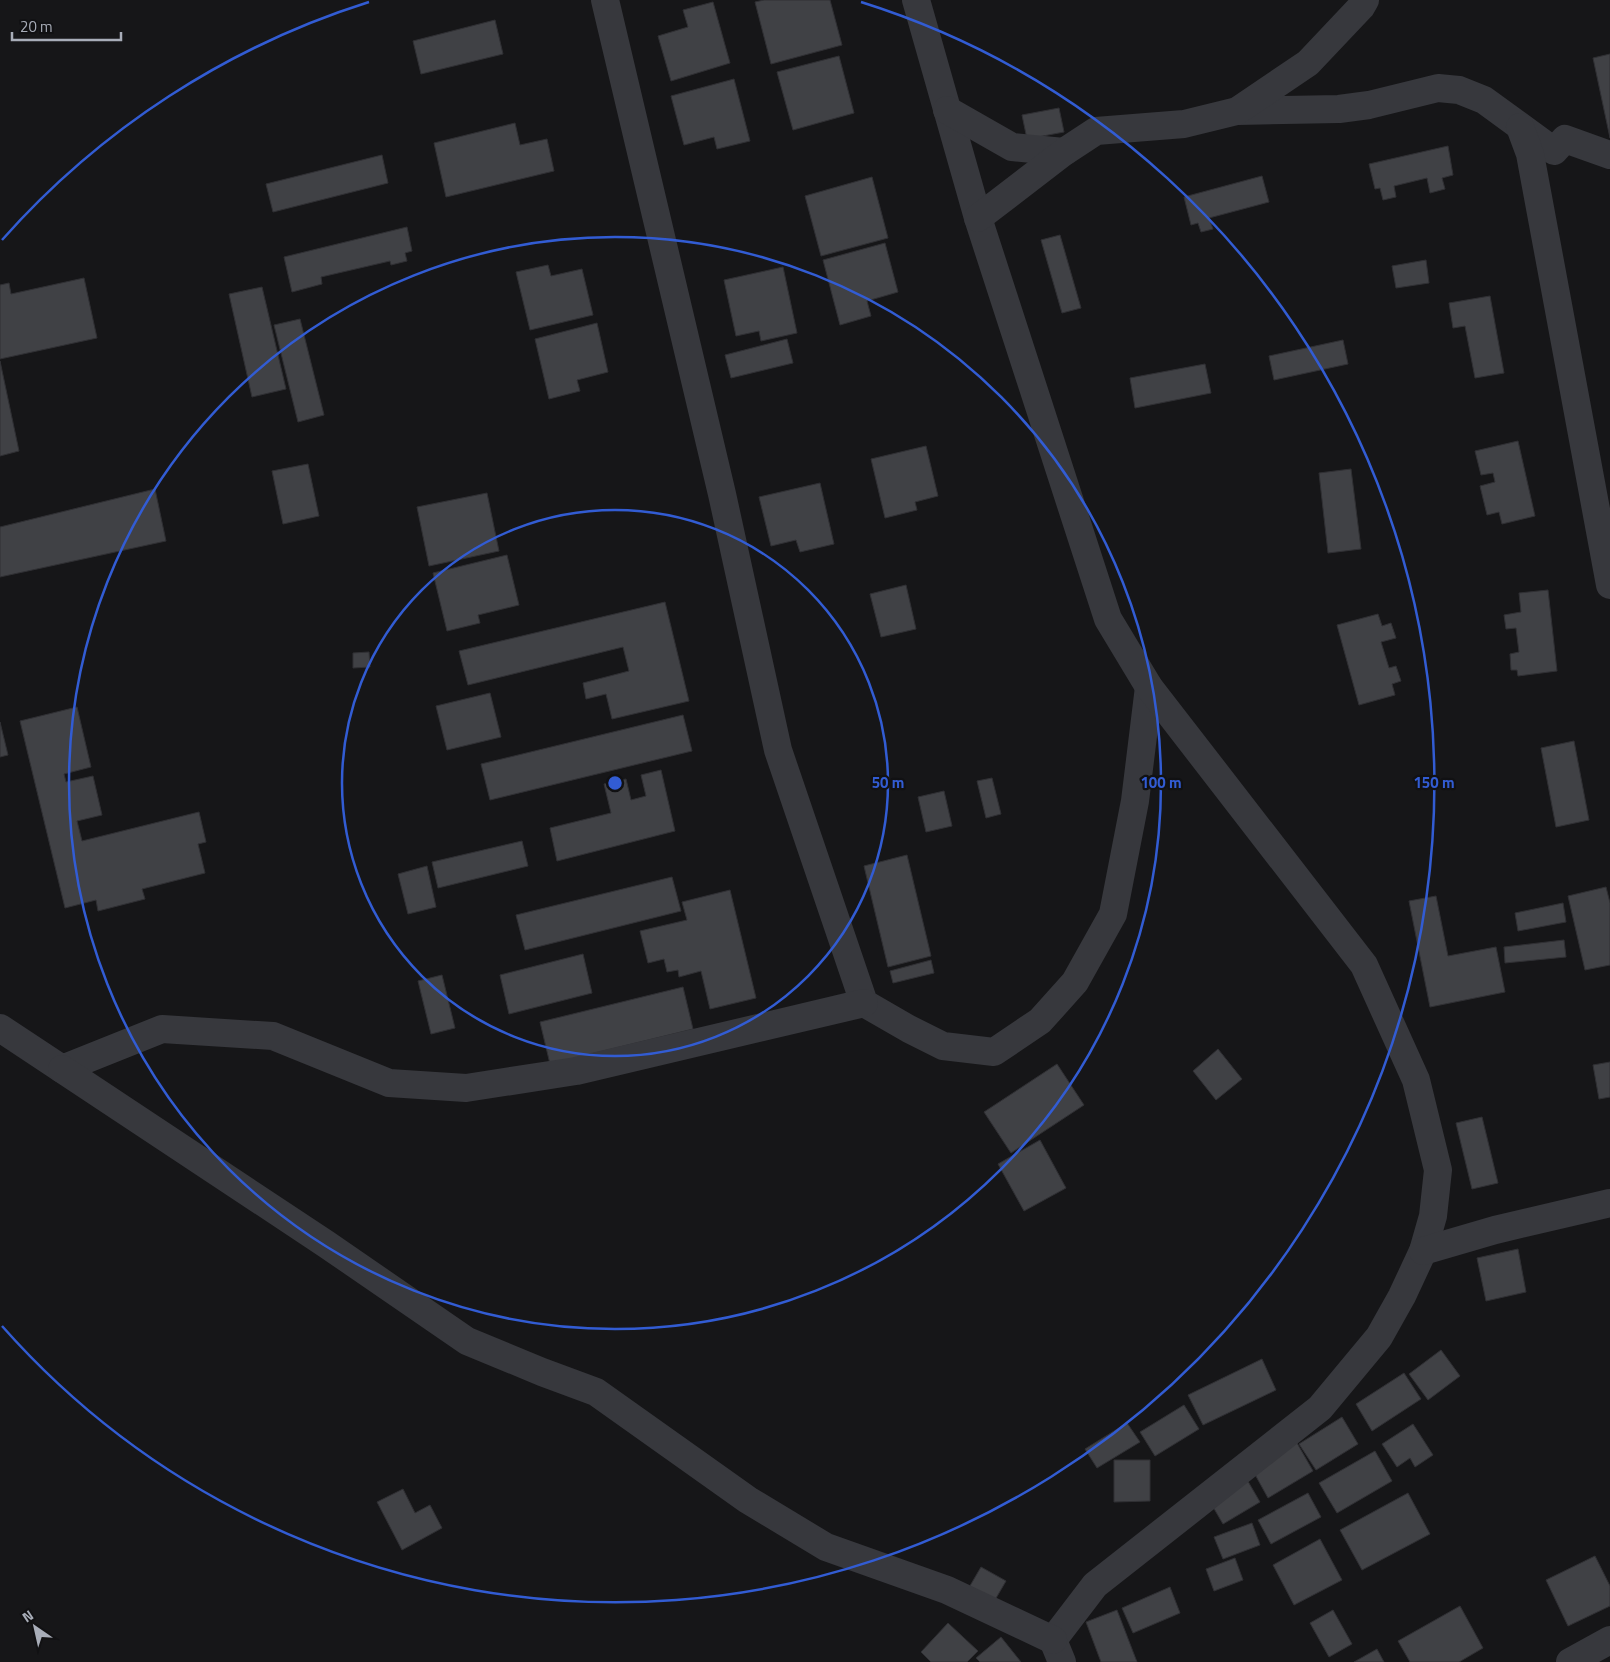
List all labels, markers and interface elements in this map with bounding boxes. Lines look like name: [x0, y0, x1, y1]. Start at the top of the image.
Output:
scale bar: [12, 10, 121, 42]
text: 20 m: [20, 15, 53, 38]
text: 50 m: [872, 771, 904, 794]
text: 100 m: [1140, 771, 1182, 794]
text: 150 m: [1413, 771, 1455, 794]
centre of rings: [606, 774, 624, 792]
north arrow: [10, 1602, 60, 1652]
text: N: [18, 1604, 37, 1627]

